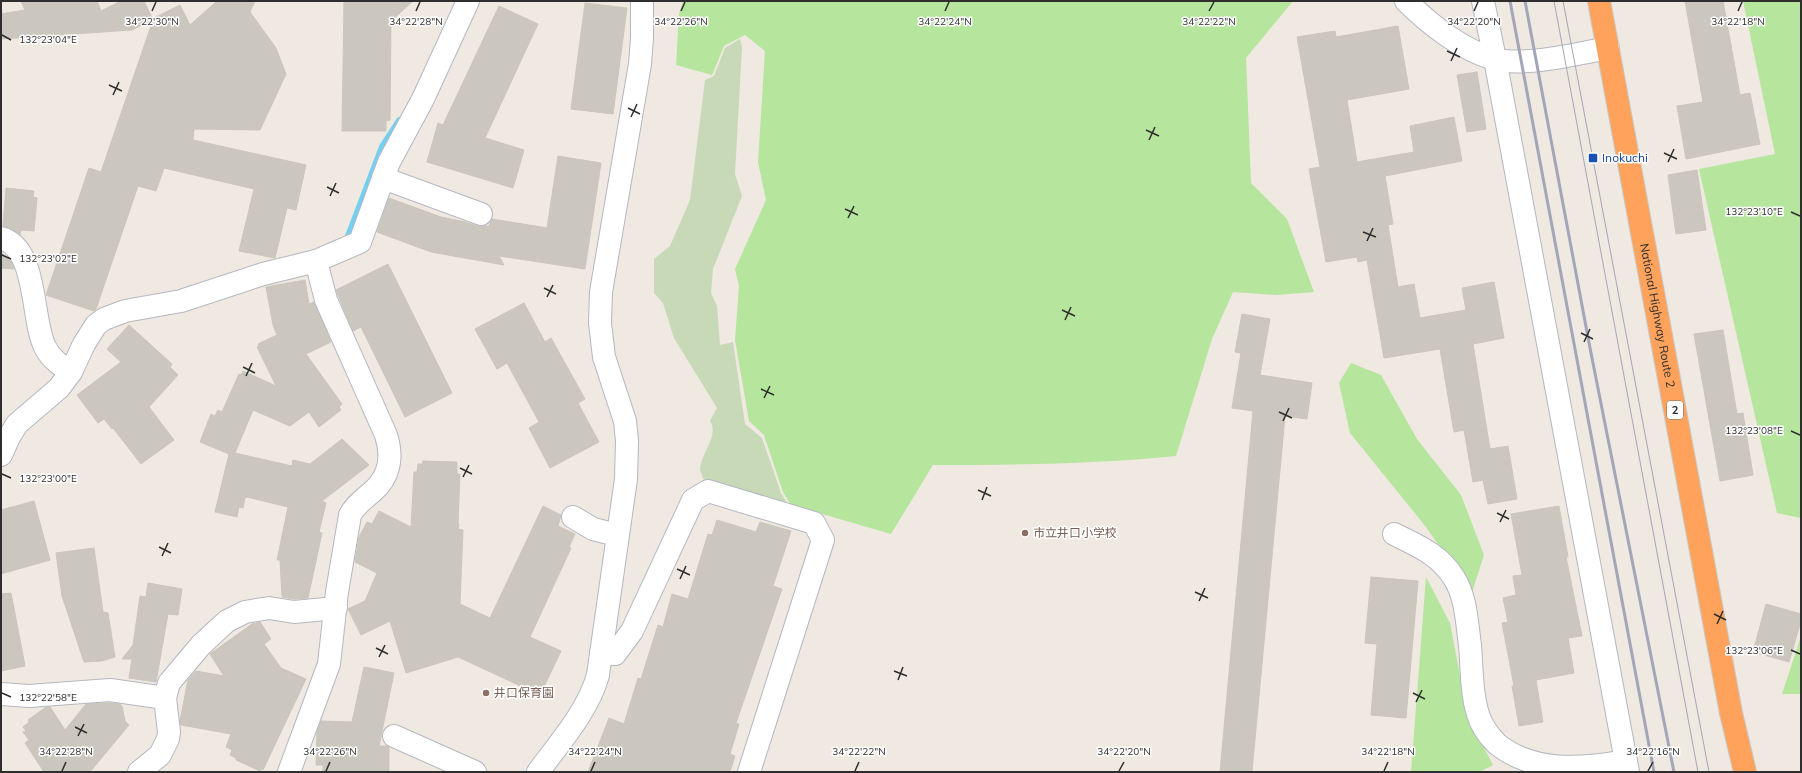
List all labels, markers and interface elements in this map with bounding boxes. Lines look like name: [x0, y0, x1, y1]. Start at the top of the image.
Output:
text: 34°22'30"N: [125, 15, 179, 28]
text: 34°22'28"N: [389, 15, 443, 28]
text: 34°22'26"N: [654, 15, 708, 28]
text: 34°22'24"N: [918, 15, 972, 28]
text: 34°22'22"N: [1182, 15, 1236, 28]
text: 34°22'20"N: [1447, 15, 1501, 28]
text: 34°22'18"N: [1711, 15, 1765, 28]
text: 132°23'04"E: [19, 33, 77, 46]
place label: Inokuchi: [1602, 150, 1648, 165]
marker: Inokuchi: [1587, 152, 1599, 164]
text: 132°23'10"E: [1725, 205, 1783, 218]
street label: National Highway Route 2: [1637, 242, 1679, 389]
text: 132°23'02"E: [19, 252, 77, 265]
road number: 2: [1667, 401, 1683, 419]
text: 132°23'08"E: [1725, 424, 1783, 437]
text: 132°23'00"E: [19, 472, 77, 485]
place label: 市立井口小学校: [1033, 525, 1117, 540]
marker: 市立井口小学校: [1020, 528, 1030, 538]
text: 132°23'06"E: [1725, 644, 1783, 657]
place label: 井口保育園: [494, 685, 554, 700]
marker: 井口保育園: [481, 688, 491, 698]
text: 132°22'58"E: [19, 691, 77, 704]
text: 34°22'28"N: [39, 745, 93, 758]
text: 34°22'26"N: [303, 745, 357, 758]
text: 34°22'24"N: [568, 745, 622, 758]
text: 34°22'22"N: [832, 745, 886, 758]
text: 34°22'20"N: [1097, 745, 1151, 758]
text: 34°22'18"N: [1361, 745, 1415, 758]
text: 34°22'16"N: [1626, 745, 1680, 758]

